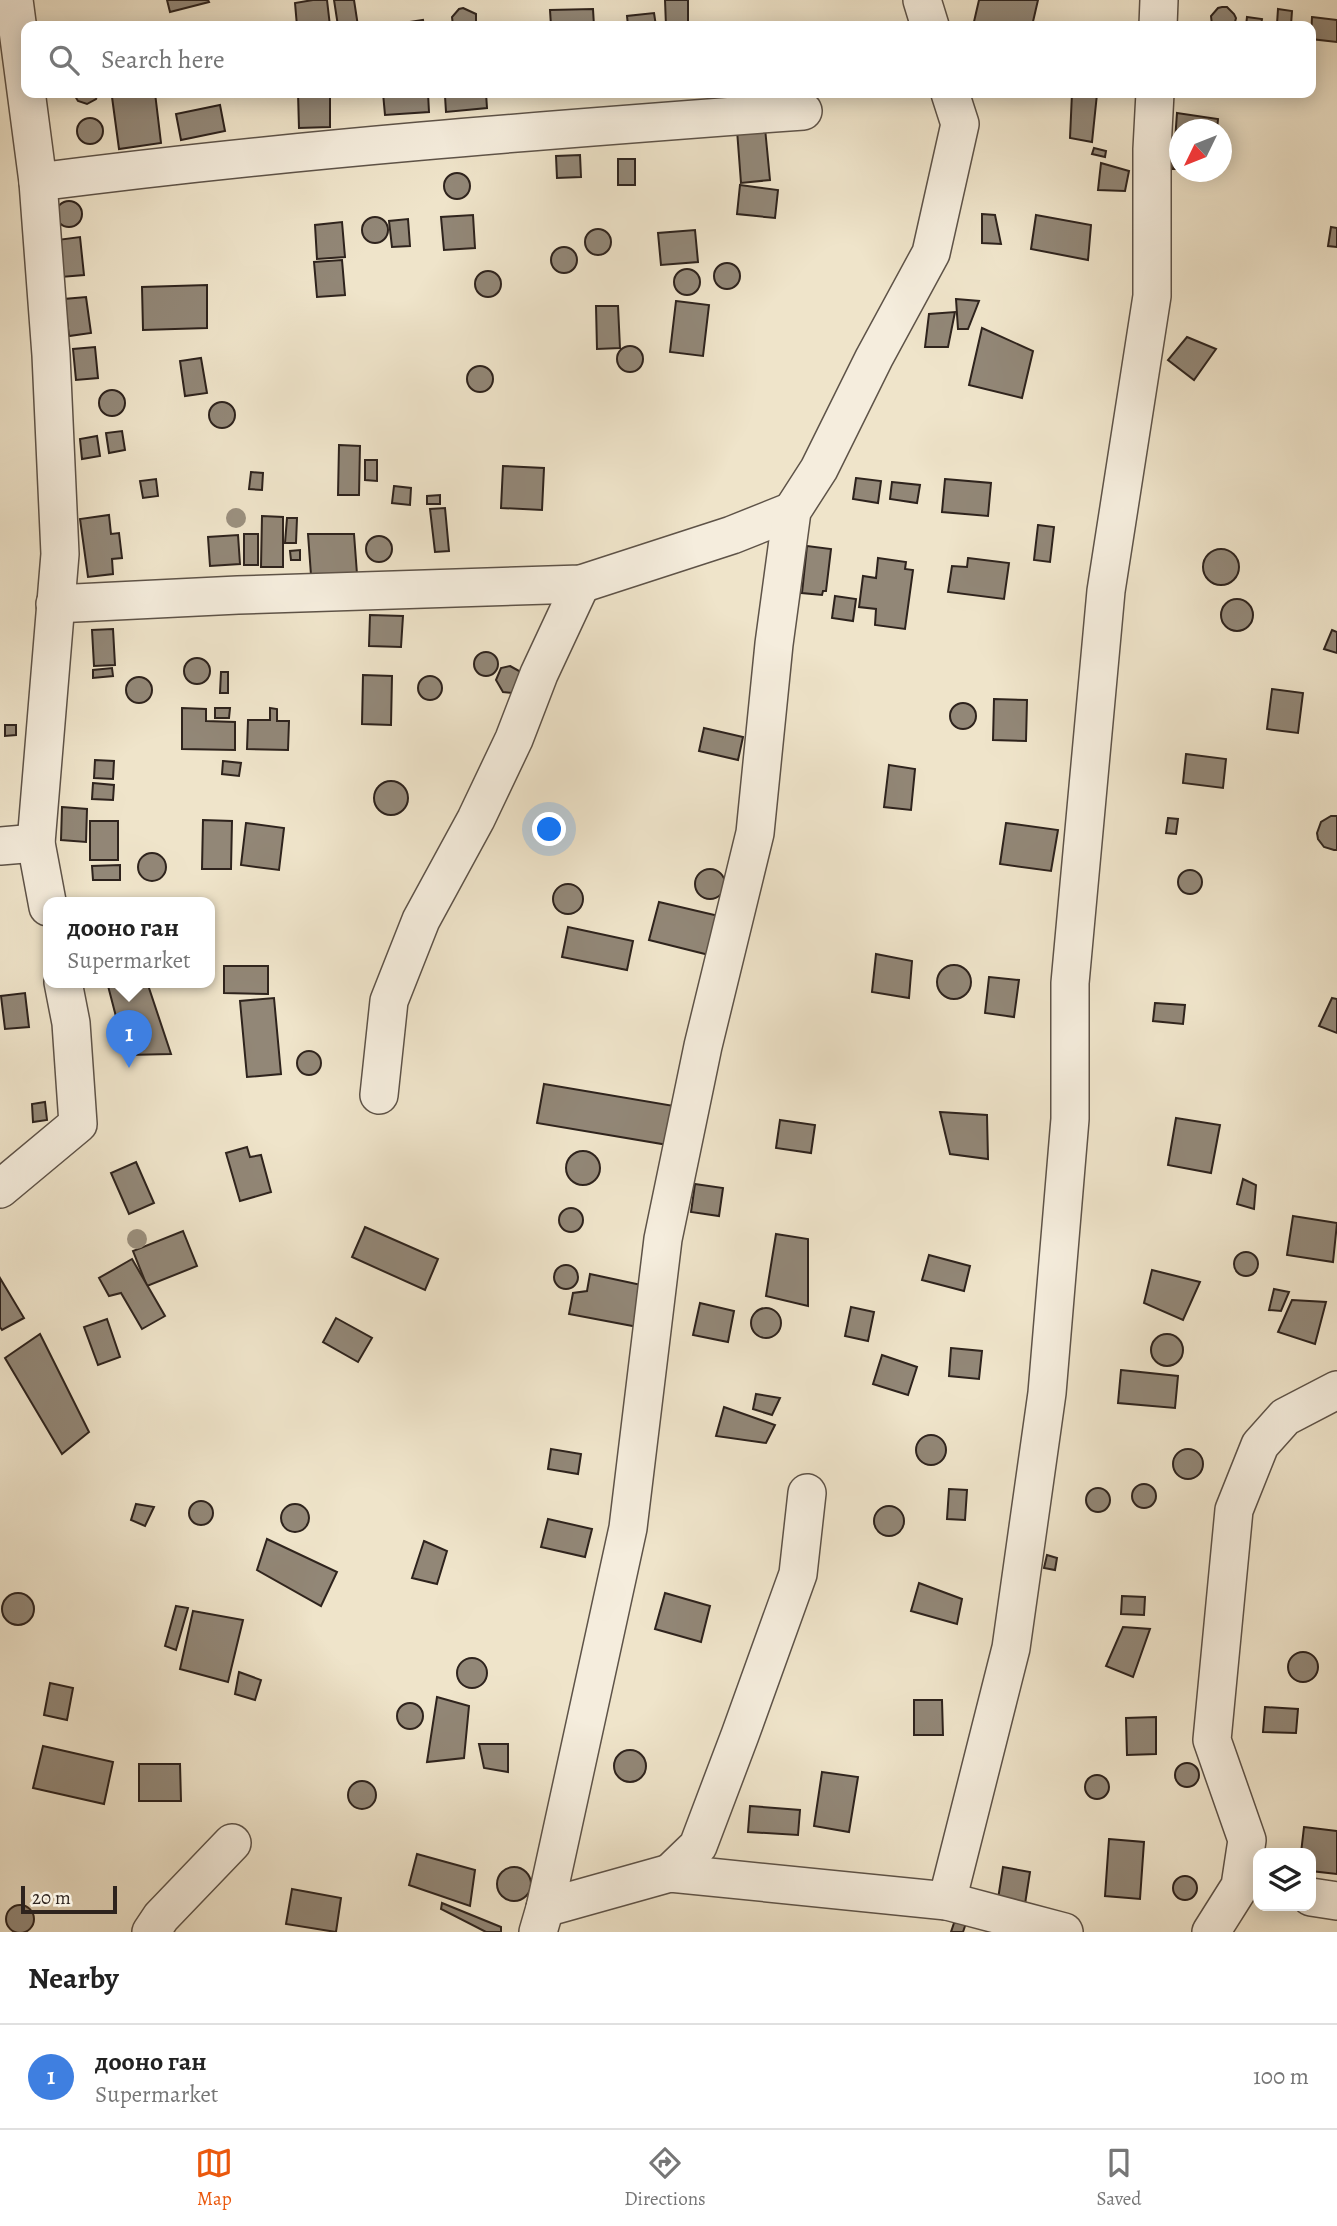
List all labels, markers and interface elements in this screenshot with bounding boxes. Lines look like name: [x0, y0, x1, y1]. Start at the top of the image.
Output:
search box: [21, 21, 1316, 98]
icon: search: [45, 41, 83, 79]
text: Search here: [101, 42, 225, 77]
north arrow: [1169, 119, 1232, 182]
your location: [532, 812, 566, 846]
popup: [43, 897, 215, 988]
text: дооно ган: [67, 910, 179, 945]
text: Supermarket: [67, 945, 191, 976]
pin: 1: [106, 1010, 152, 1068]
map controls: [1253, 1848, 1316, 1911]
button: layers: [1253, 1848, 1316, 1911]
scale bar: [21, 1883, 117, 1915]
text: 20 m: [32, 1885, 71, 1911]
text: Nearby: [28, 1958, 119, 1998]
text: дооно ган: [95, 2044, 207, 2079]
text: 1: [47, 2061, 55, 2092]
text: 100 m: [1253, 2061, 1309, 2092]
text: Supermarket: [95, 2079, 218, 2110]
tab: Map: [195, 2144, 233, 2212]
tab: Directions: [624, 2144, 706, 2212]
tab: Saved: [1097, 2144, 1142, 2212]

